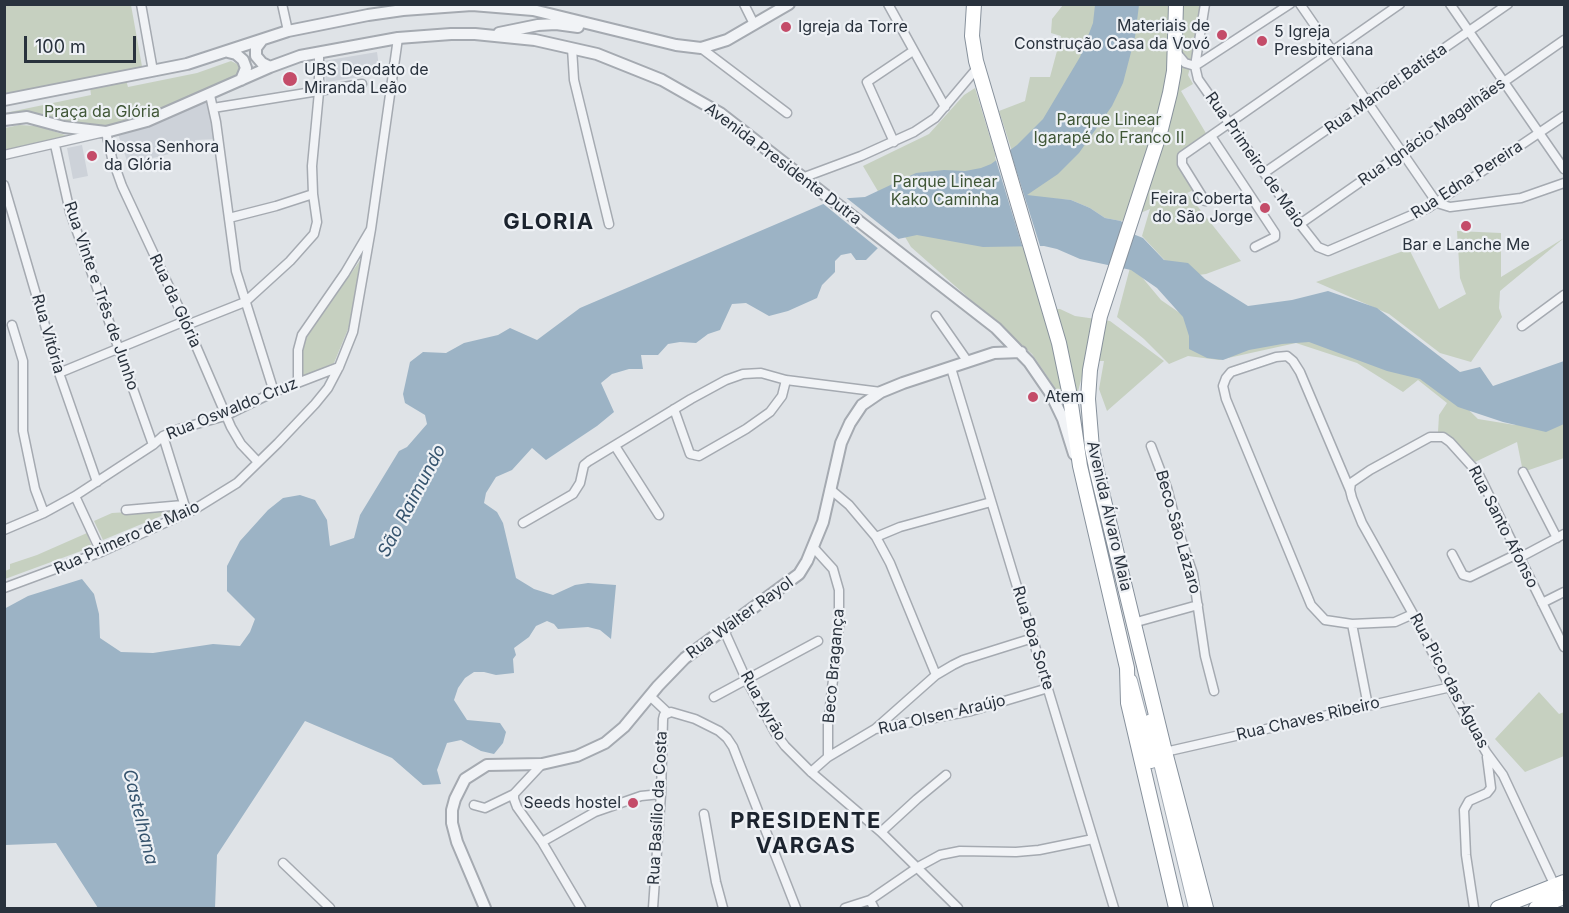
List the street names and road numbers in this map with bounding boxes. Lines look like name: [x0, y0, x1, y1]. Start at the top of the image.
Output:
street label: Rua Manoel Batista: [1321, 40, 1451, 138]
street label: Rua Ignácio Magalhães: [1355, 74, 1509, 190]
street label: Rua Primeiro de Maio: [1201, 88, 1309, 232]
street label: Avenida Presidente Dutra: [701, 99, 865, 229]
street label: Rua Edna Pereira: [1408, 137, 1526, 223]
street label: Rua Vinte e Três de Junho: [60, 199, 142, 393]
street label: Rua da Glória: [145, 251, 205, 351]
street label: Rua Vitória: [27, 292, 69, 376]
street label: Rua Oswaldo Cruz: [164, 374, 300, 444]
street label: Avenida Álvaro Maia: [1082, 439, 1136, 593]
street label: Rua Santo Afonso: [1464, 463, 1542, 591]
street label: Beco São Lázaro: [1151, 468, 1205, 596]
street label: Rua Primero de Maio: [51, 497, 203, 579]
street label: Rua Walter Rayol: [683, 573, 797, 663]
street label: Rua Boa Sorte: [1008, 584, 1058, 692]
street label: Beco Bragança: [819, 608, 849, 724]
street label: Rua Pico das Águas: [1405, 610, 1493, 752]
street label: Rua Ayrão: [736, 668, 790, 744]
street label: Rua Olsen Araújo: [876, 691, 1008, 739]
street label: Rua Chaves Ribeiro: [1234, 693, 1382, 745]
street label: Rua Basílio da Costa: [644, 731, 672, 885]

